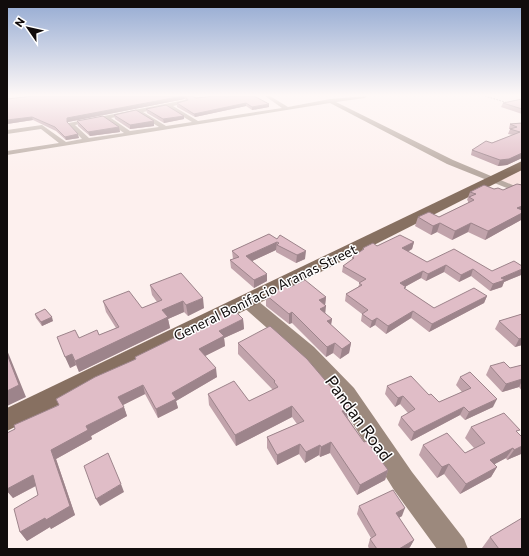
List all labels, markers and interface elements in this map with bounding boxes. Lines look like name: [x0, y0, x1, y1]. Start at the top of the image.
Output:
north arrow: [8, 8, 48, 48]
text: N: [12, 15, 27, 29]
street label: General Bonifacio Aranas Street: [171, 240, 360, 344]
street label: Pandan Road: [321, 371, 397, 465]

